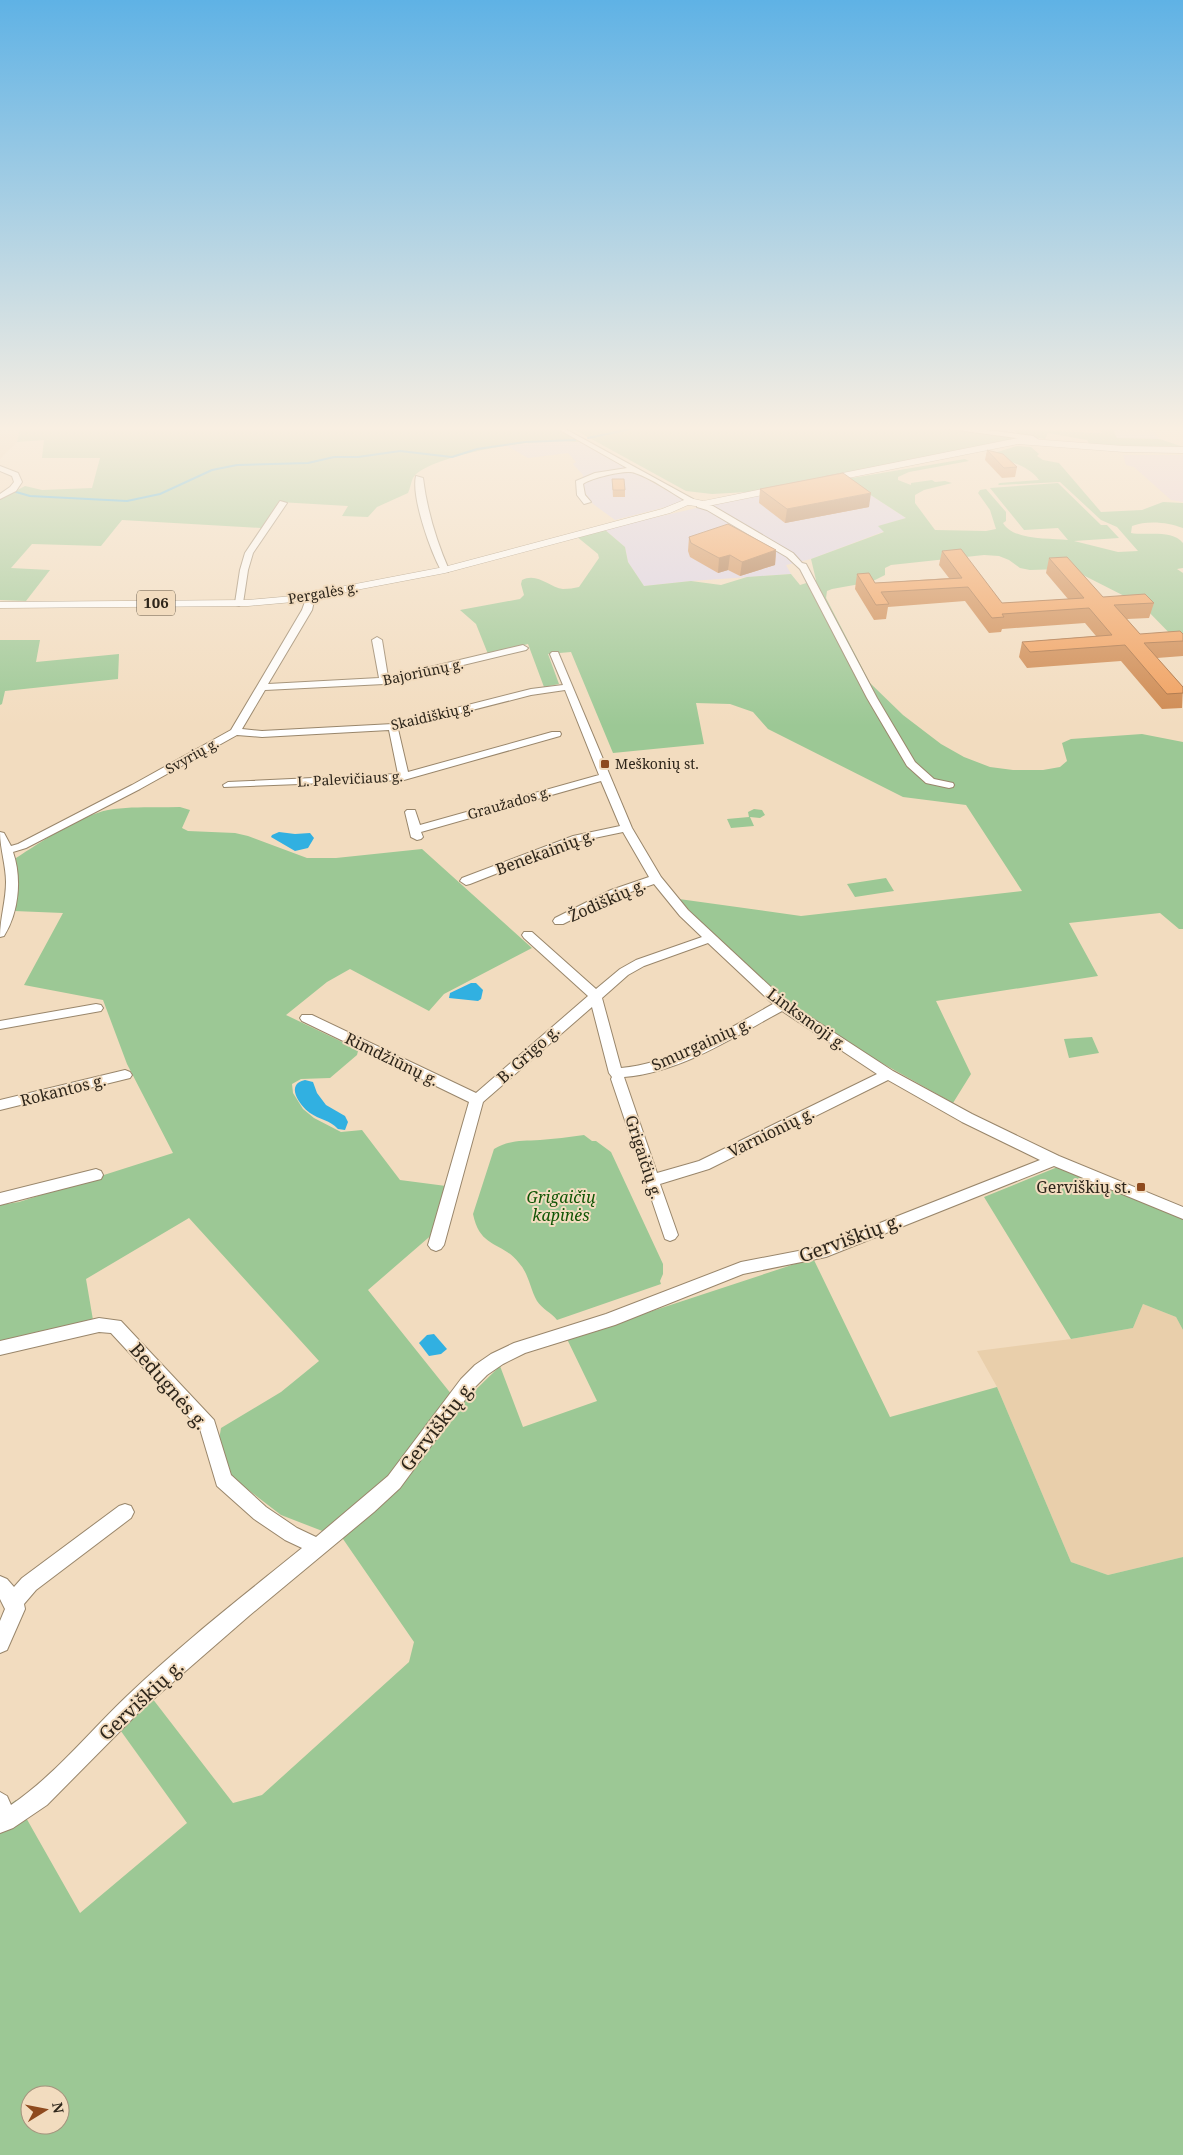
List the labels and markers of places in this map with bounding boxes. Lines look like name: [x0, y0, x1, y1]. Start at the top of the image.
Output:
place label: Meškonių st.: [615, 754, 699, 773]
marker: Meškonių st.: [599, 758, 611, 770]
place label: Gerviškių st.: [1036, 1176, 1131, 1198]
marker: Gerviškių st.: [1135, 1181, 1147, 1193]

